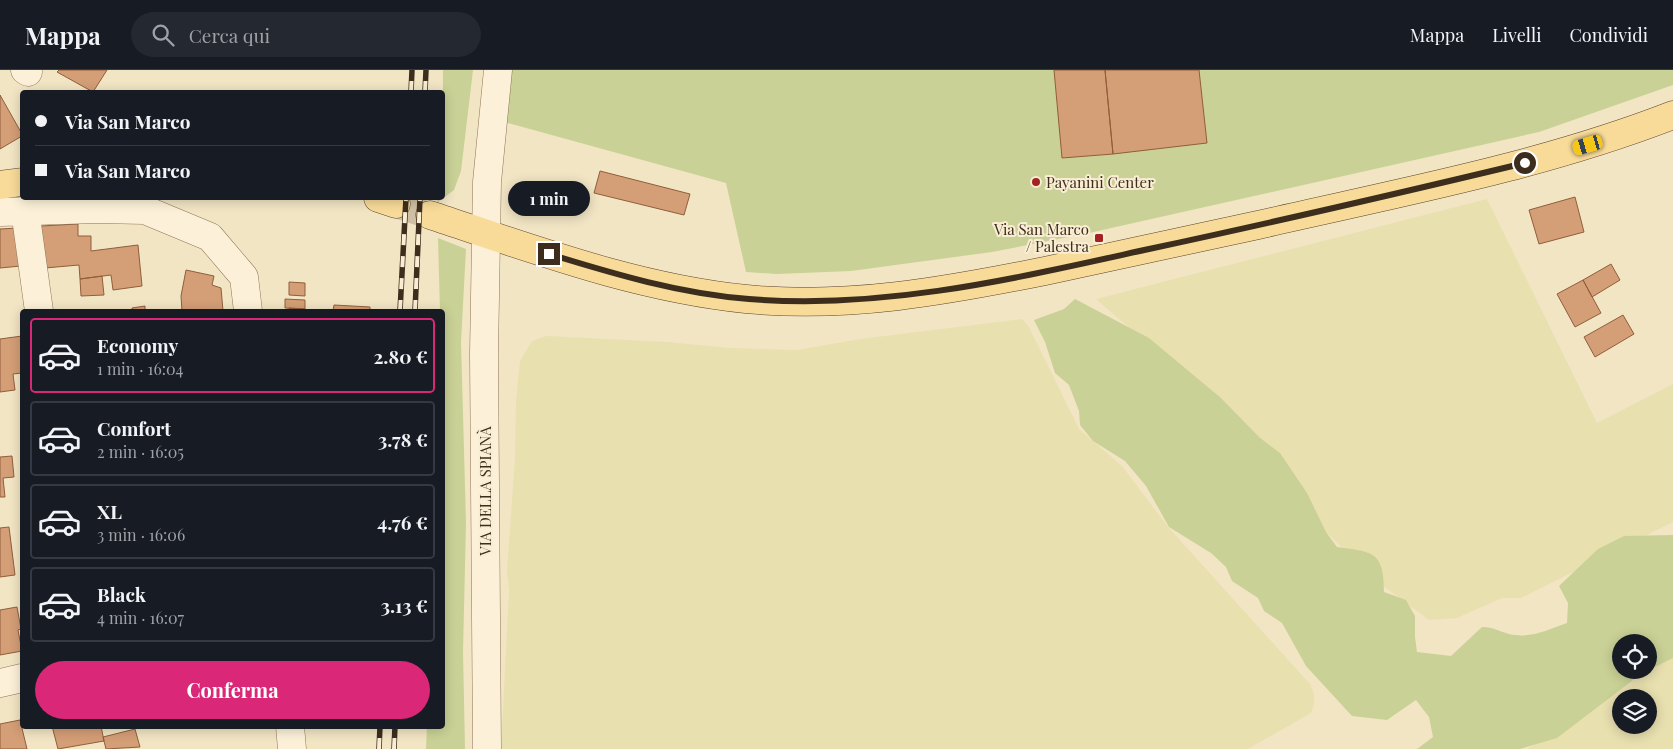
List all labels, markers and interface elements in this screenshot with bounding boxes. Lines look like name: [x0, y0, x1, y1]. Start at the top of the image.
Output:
search box: [131, 12, 481, 57]
text: Mappa: [25, 19, 101, 51]
icon: search: [149, 21, 177, 49]
text: Cerca qui: [189, 22, 270, 48]
text: Mappa: [1410, 23, 1464, 47]
text: Livelli: [1492, 23, 1541, 47]
text: Condividi: [1569, 23, 1648, 47]
text: Via San Marco: [65, 108, 190, 134]
car: [1571, 134, 1604, 156]
route start: [1514, 152, 1536, 174]
text: Via San Marco: [65, 157, 190, 183]
place label: Payanini Center: [1046, 172, 1154, 192]
marker: Payanini Center: [1030, 176, 1042, 188]
callout: 1 min: [508, 181, 590, 216]
text: 1 min: [529, 188, 569, 209]
place label: Via San Marco / Palestra: [993, 219, 1090, 256]
marker: Via San Marco / Palestra: [1093, 232, 1105, 244]
route end: [538, 243, 560, 265]
text: Economy: [97, 332, 178, 358]
icon: car: [37, 333, 82, 378]
text: 2.80 €: [373, 343, 428, 369]
text: 1 min · 16:04: [97, 358, 184, 379]
text: Comfort: [97, 415, 171, 441]
icon: car: [37, 416, 82, 461]
text: 3.78 €: [378, 426, 428, 452]
street label: VIA DELLA SPIANÀ: [475, 426, 495, 557]
text: 2 min · 16:05: [97, 441, 184, 462]
text: XL: [97, 498, 122, 524]
icon: car: [37, 499, 82, 544]
text: 4.76 €: [377, 509, 428, 535]
text: 3 min · 16:06: [97, 524, 185, 545]
text: Black: [97, 581, 146, 607]
icon: car: [37, 582, 82, 627]
text: 3.13 €: [381, 592, 428, 618]
text: 4 min · 16:07: [97, 607, 184, 628]
map controls: [1612, 634, 1657, 734]
button: locate: [1612, 634, 1657, 679]
button: Conferma: [35, 661, 430, 719]
button: layers: [1612, 689, 1657, 734]

